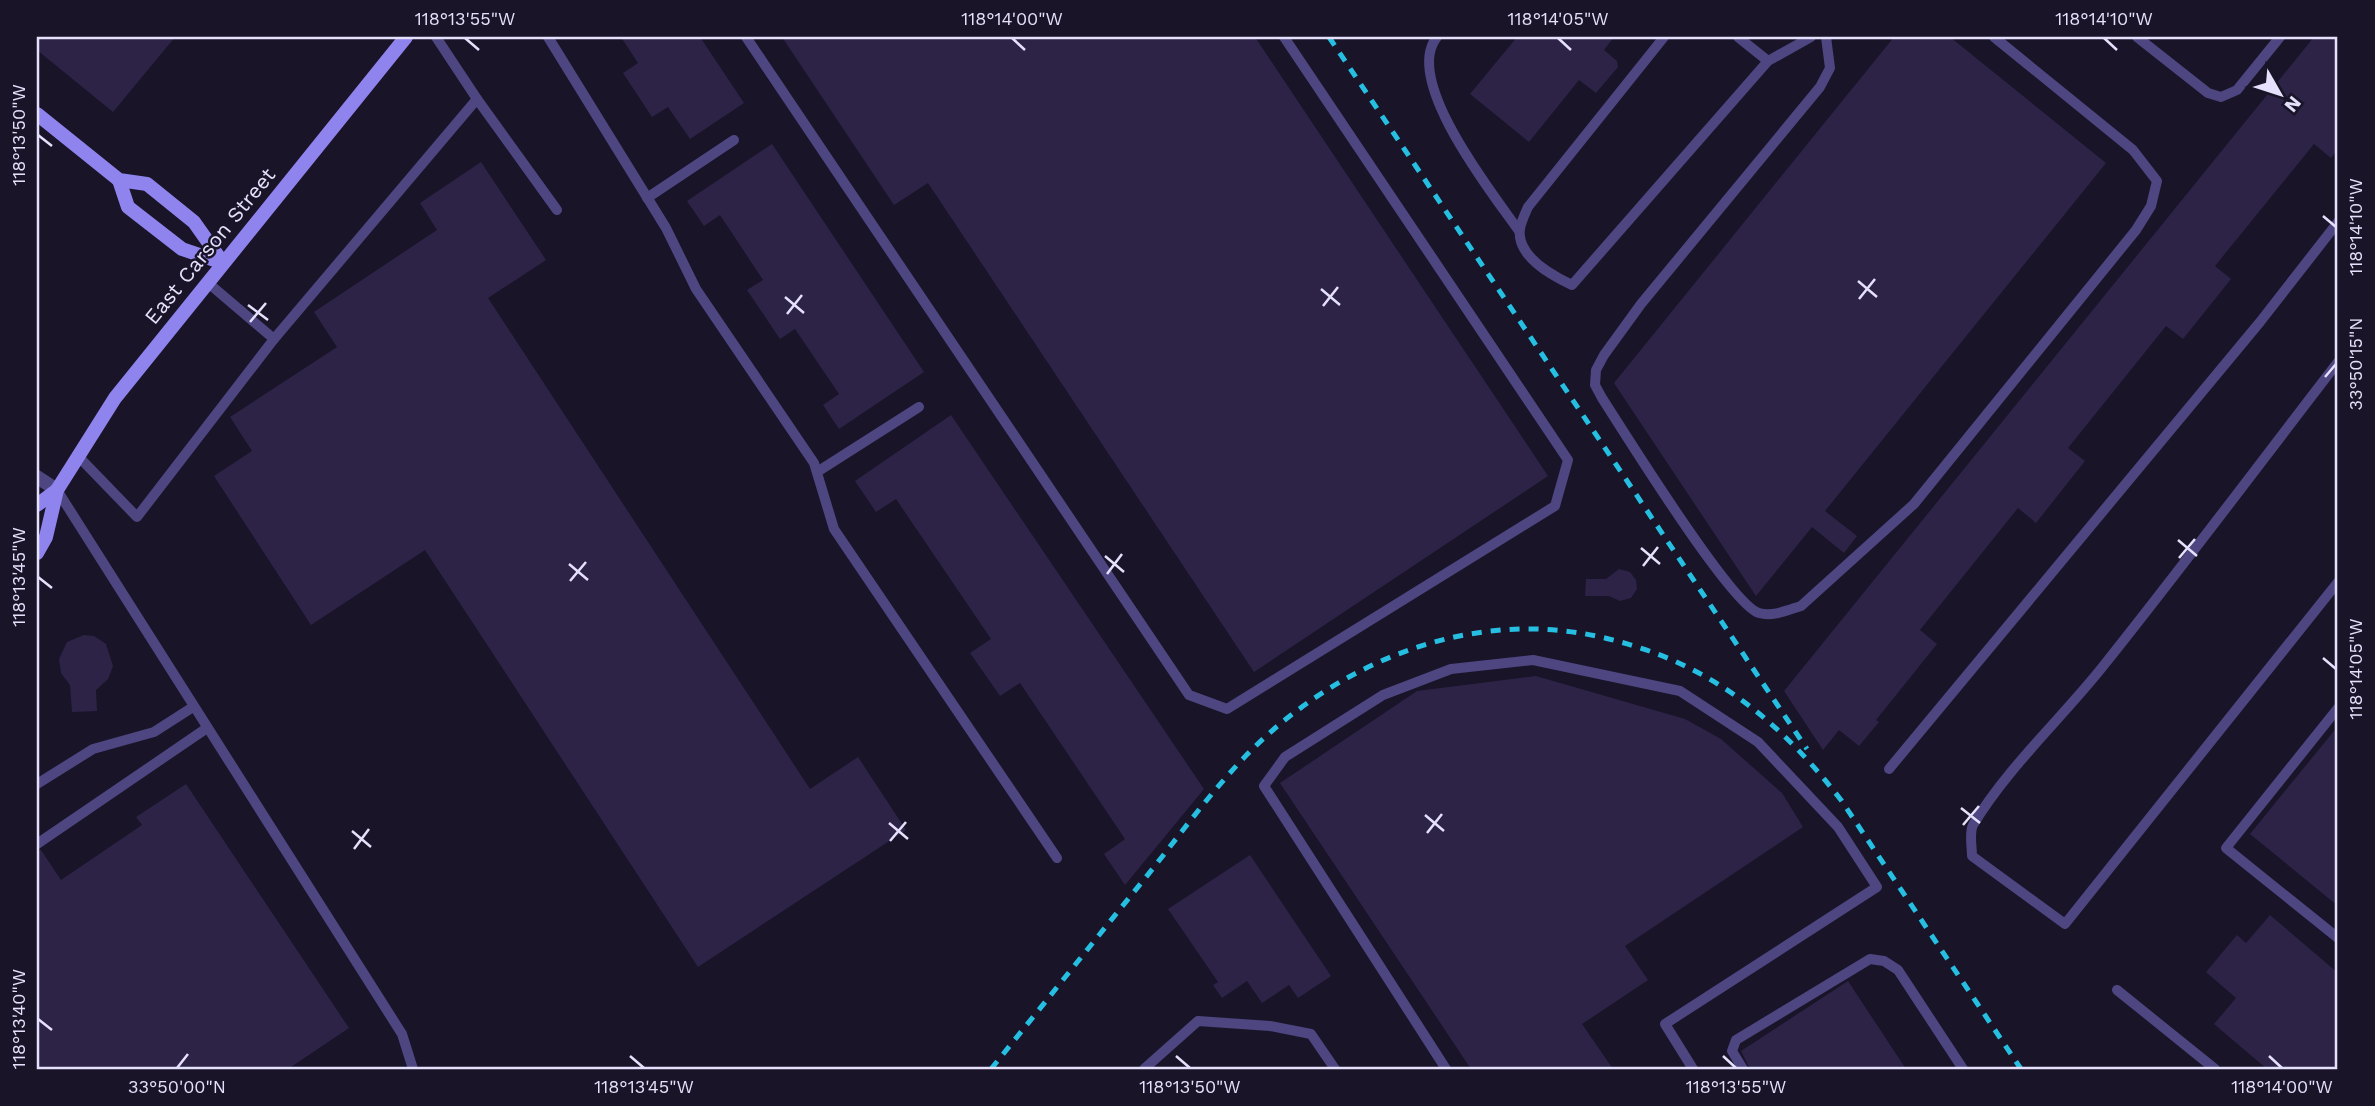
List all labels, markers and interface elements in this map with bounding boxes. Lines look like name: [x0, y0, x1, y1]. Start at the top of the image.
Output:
text: 118°13'55"W: [415, 8, 515, 29]
text: 118°14'00"W: [961, 8, 1063, 29]
text: 118°14'05"W: [1508, 8, 1608, 29]
text: 118°14'10"W: [2055, 8, 2153, 29]
north arrow: [2246, 60, 2316, 130]
text: 118°13'50"W: [8, 84, 29, 186]
text: N: [2279, 92, 2306, 117]
street label: East Carson Street: [139, 162, 280, 329]
text: 118°14'10"W: [2345, 178, 2366, 276]
text: 33°50'15"N: [2345, 317, 2366, 411]
text: 118°13'45"W: [8, 527, 29, 627]
text: 118°14'05"W: [2345, 619, 2366, 719]
text: 118°13'40"W: [8, 969, 29, 1069]
text: 33°50'00"N: [128, 1076, 226, 1097]
text: 118°13'45"W: [594, 1076, 694, 1097]
text: 118°13'50"W: [1139, 1076, 1241, 1097]
text: 118°13'55"W: [1686, 1076, 1786, 1097]
text: 118°14'00"W: [2231, 1076, 2333, 1097]

